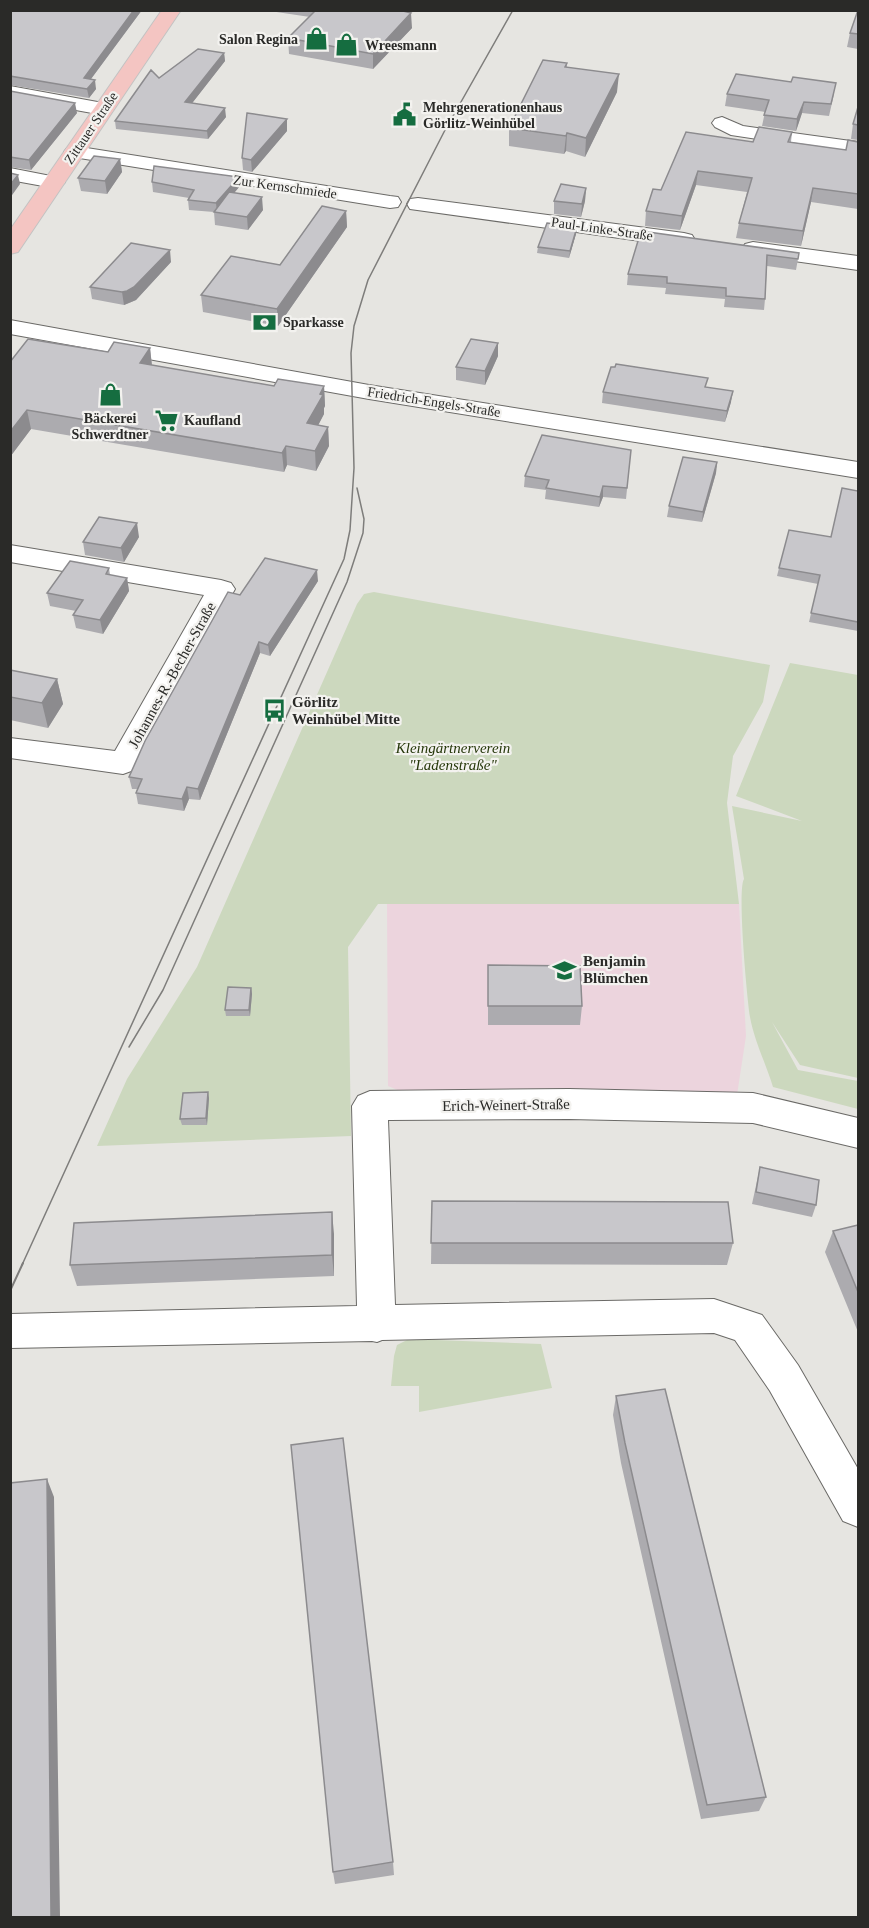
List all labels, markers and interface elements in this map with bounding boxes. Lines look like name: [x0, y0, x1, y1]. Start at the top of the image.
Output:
shop icon: Salon Regina: [303, 26, 329, 52]
place label: Salon Regina: [219, 32, 298, 47]
shop icon: Wreesmann: [334, 32, 360, 58]
place label: Wreesmann: [365, 38, 437, 53]
street label: Zittauer Straße: [61, 89, 121, 167]
place label: Mehrgenerationenhaus Görlitz-Weinhübel: [423, 100, 563, 131]
public building icon: Mehrgenerationenhaus Görlitz-Weinhübel: [392, 102, 418, 128]
street label: Zur Kernschmiede: [232, 172, 338, 202]
street label: Paul-Linke-Straße: [550, 214, 654, 244]
bank icon: Sparkasse: [252, 309, 278, 335]
place label: Sparkasse: [283, 315, 344, 330]
shop icon: Bäckerei Schwerdtner: [97, 381, 123, 407]
street label: Friedrich-Engels-Straße: [366, 384, 502, 420]
supermarket icon: Kaufland: [153, 407, 179, 433]
place label: Bäckerei Schwerdtner: [72, 411, 149, 442]
place label: Kaufland: [184, 413, 241, 428]
street label: Johannes-R.-Becher-Straße: [125, 599, 219, 751]
place label: Görlitz Weinhübel Mitte: [292, 694, 400, 727]
bus stop icon: Görlitz Weinhübel Mitte: [261, 698, 287, 724]
park label: Kleingärtnerverein "Ladenstraße": [395, 740, 510, 773]
place label: Benjamin Blümchen: [583, 953, 649, 986]
school or university icon: Benjamin Blümchen: [552, 957, 578, 983]
street label: Erich-Weinert-Straße: [442, 1096, 570, 1114]

